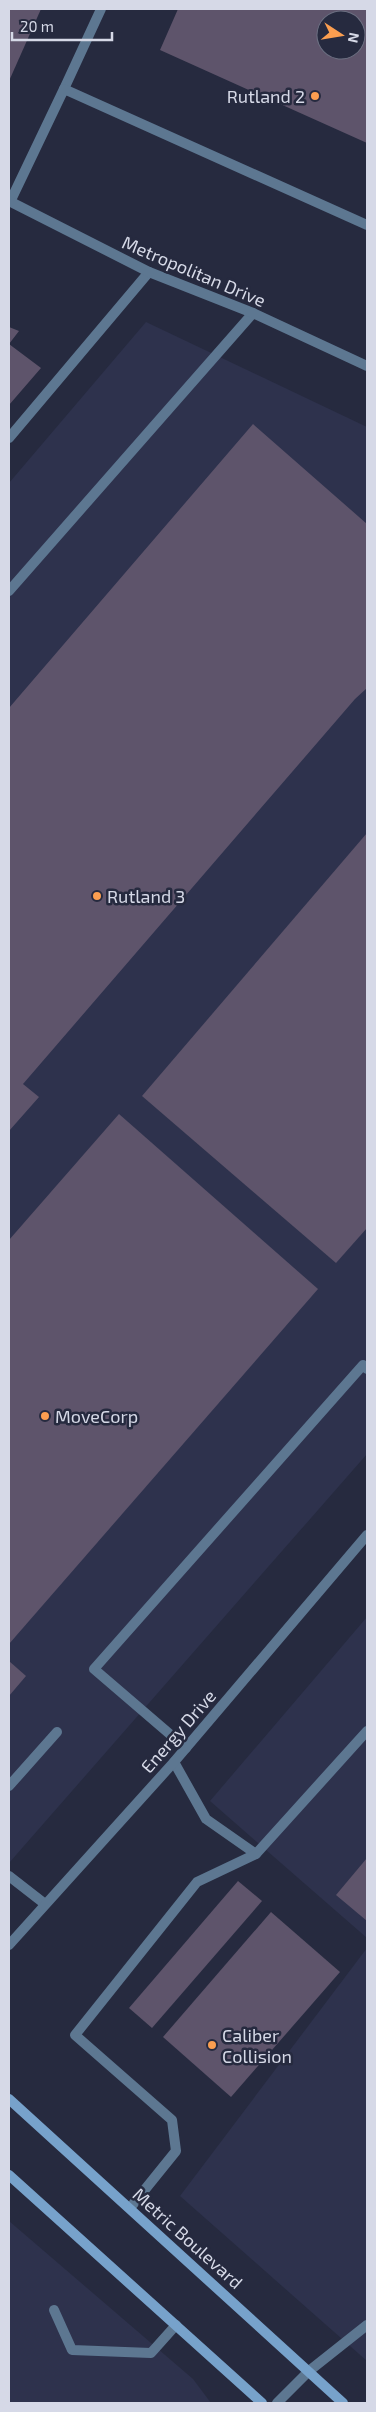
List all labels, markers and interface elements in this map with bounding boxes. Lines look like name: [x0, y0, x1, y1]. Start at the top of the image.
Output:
scale bar: [12, 10, 112, 42]
north arrow: [316, 10, 366, 60]
text: 20 m: [20, 17, 54, 35]
text: N: [345, 31, 364, 45]
place label: Rutland 2: [227, 85, 305, 107]
marker: Rutland 2: [309, 90, 321, 102]
street label: Metropolitan Drive: [119, 231, 269, 311]
place label: Rutland 3: [107, 885, 185, 907]
marker: Rutland 3: [91, 890, 103, 902]
place label: MoveCorp: [55, 1405, 138, 1427]
marker: MoveCorp: [39, 1410, 51, 1422]
street label: Energy Drive: [136, 1685, 220, 1777]
place label: Caliber Collision: [222, 2024, 292, 2067]
marker: Caliber Collision: [206, 2039, 218, 2051]
street label: Metric Boulevard: [129, 2183, 247, 2293]

